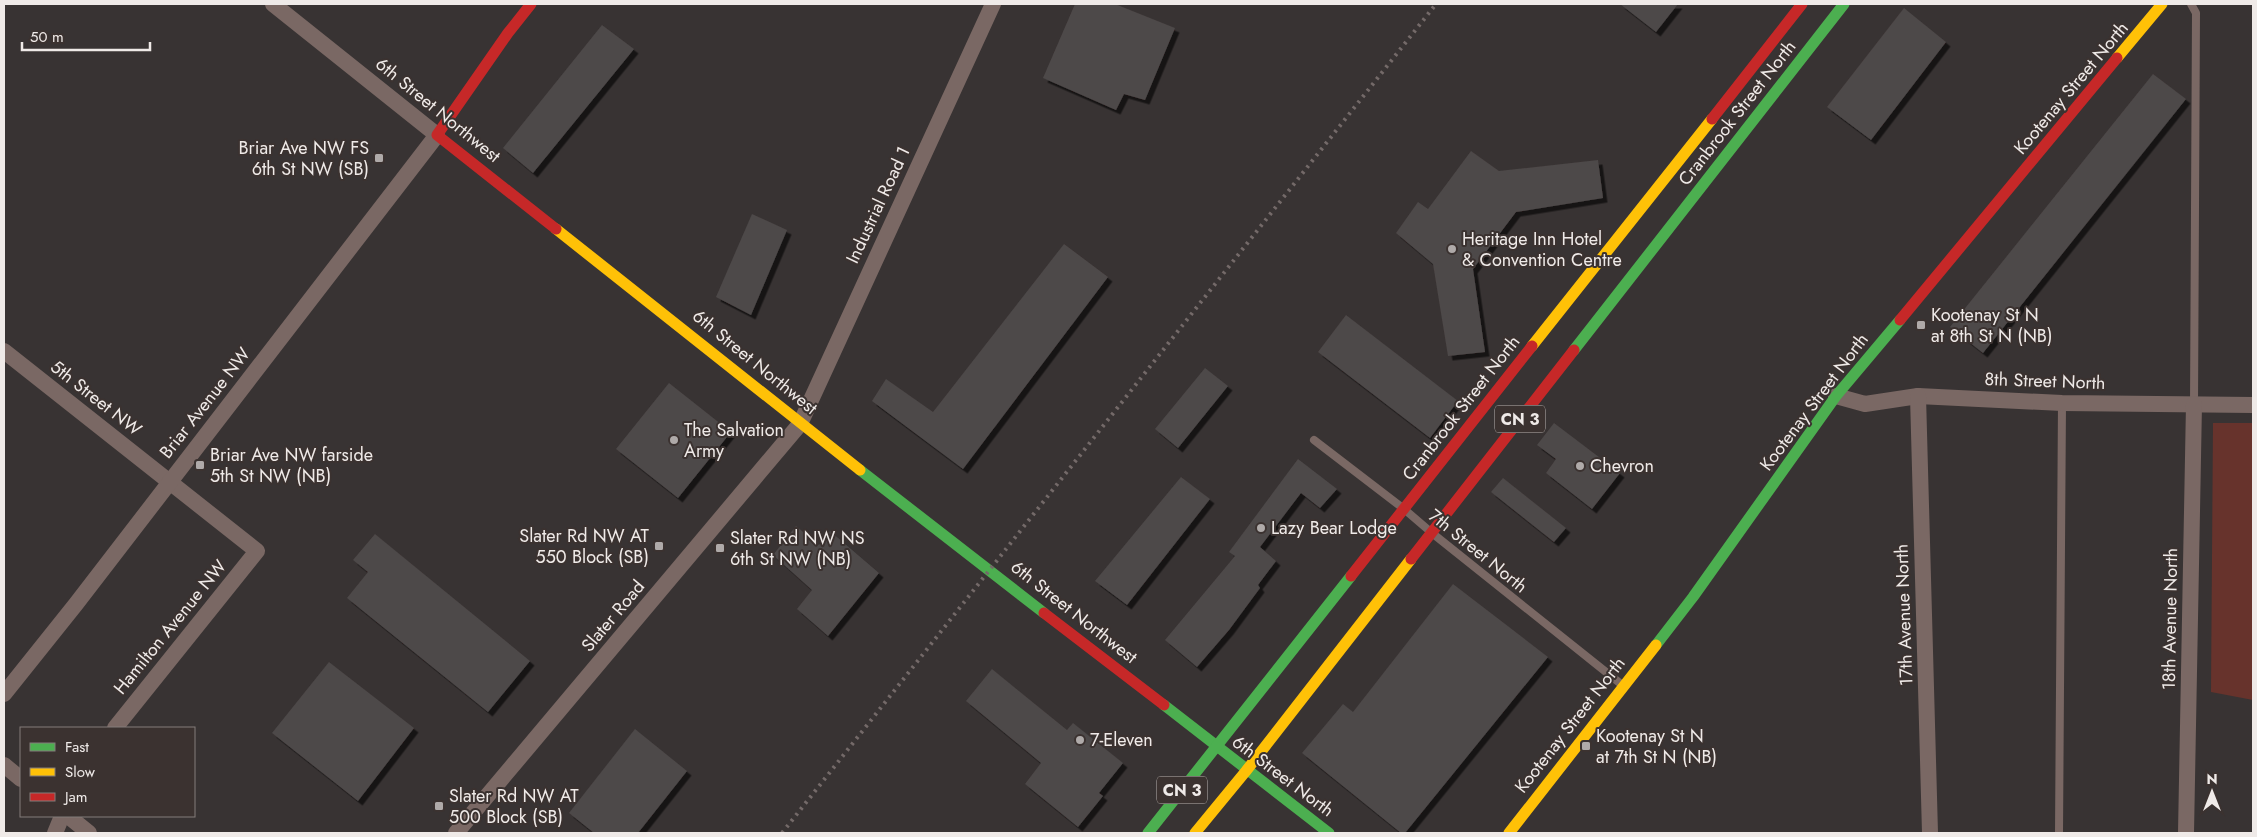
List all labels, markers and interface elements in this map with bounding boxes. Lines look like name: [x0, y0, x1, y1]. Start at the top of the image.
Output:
street label: Kootenay Street North: [2008, 16, 2134, 160]
scale bar: [22, 20, 150, 52]
text: 50 m: [30, 26, 64, 48]
street label: Cranbrook Street North: [1672, 35, 1802, 191]
street label: 6th Street Northwest: [370, 51, 507, 169]
place label: Briar Ave NW FS 6th St NW (SB): [239, 135, 369, 182]
street label: Industrial Road 1: [839, 142, 917, 268]
marker: Briar Ave NW FS 6th St NW (SB): [373, 152, 385, 164]
place label: Heritage Inn Hotel & Convention Centre: [1462, 226, 1622, 273]
marker: Heritage Inn Hotel & Convention Centre: [1446, 243, 1458, 255]
place label: Kootenay St N at 8th St N (NB): [1931, 302, 2052, 349]
street label: 6th Street Northwest: [687, 303, 824, 421]
marker: Kootenay St N at 8th St N (NB): [1915, 319, 1927, 331]
street label: Kootenay Street North: [1754, 328, 1874, 476]
street label: Cranbrook Street North: [1396, 330, 1526, 486]
street label: Briar Avenue NW: [153, 342, 257, 464]
street label: 5th Street NW: [45, 354, 147, 442]
street label: 8th Street North: [1984, 366, 2106, 396]
road number: CN 3: [1495, 406, 1545, 432]
place label: The Salvation Army: [684, 417, 784, 464]
marker: The Salvation Army: [668, 434, 680, 446]
place label: Briar Ave NW farside 5th St NW (NB): [210, 442, 373, 489]
place label: Chevron: [1590, 453, 1654, 479]
marker: Briar Ave NW farside 5th St NW (NB): [194, 459, 206, 471]
marker: Chevron: [1574, 460, 1586, 472]
street label: 7th Street North: [1423, 503, 1533, 599]
place label: Lazy Bear Lodge: [1271, 515, 1397, 541]
marker: Lazy Bear Lodge: [1255, 522, 1267, 534]
place label: Slater Rd NW AT 550 Block (SB): [519, 523, 650, 570]
place label: Slater Rd NW NS 6th St NW (NB): [730, 525, 865, 572]
marker: Slater Rd NW AT 550 Block (SB): [653, 540, 665, 552]
marker: Slater Rd NW NS 6th St NW (NB): [714, 542, 726, 554]
street label: 17th Avenue North: [1889, 544, 1919, 686]
street label: 18th Avenue North: [2156, 548, 2184, 690]
street label: Hamilton Avenue NW: [107, 554, 233, 700]
street label: 6th Street Northwest: [1005, 554, 1143, 670]
street label: Slater Road: [575, 574, 651, 658]
street label: Kootenay Street North: [1509, 651, 1631, 799]
place label: Kootenay St N at 7th St N (NB): [1596, 723, 1717, 770]
legend: [20, 727, 195, 817]
place label: 7-Eleven: [1090, 727, 1153, 753]
street label: 6th Street North: [1227, 729, 1339, 823]
marker: 7-Eleven: [1074, 734, 1086, 746]
text: Fast: [65, 736, 89, 758]
marker: Kootenay St N at 7th St N (NB): [1580, 740, 1592, 752]
text: Slow: [65, 761, 96, 783]
north arrow: [2187, 767, 2237, 817]
text: N: [2206, 769, 2218, 789]
road number: CN 3: [1157, 776, 1207, 804]
place label: Slater Rd NW AT 500 Block (SB): [449, 783, 579, 830]
text: Jam: [63, 786, 88, 808]
marker: Slater Rd NW AT 500 Block (SB): [433, 800, 445, 812]

